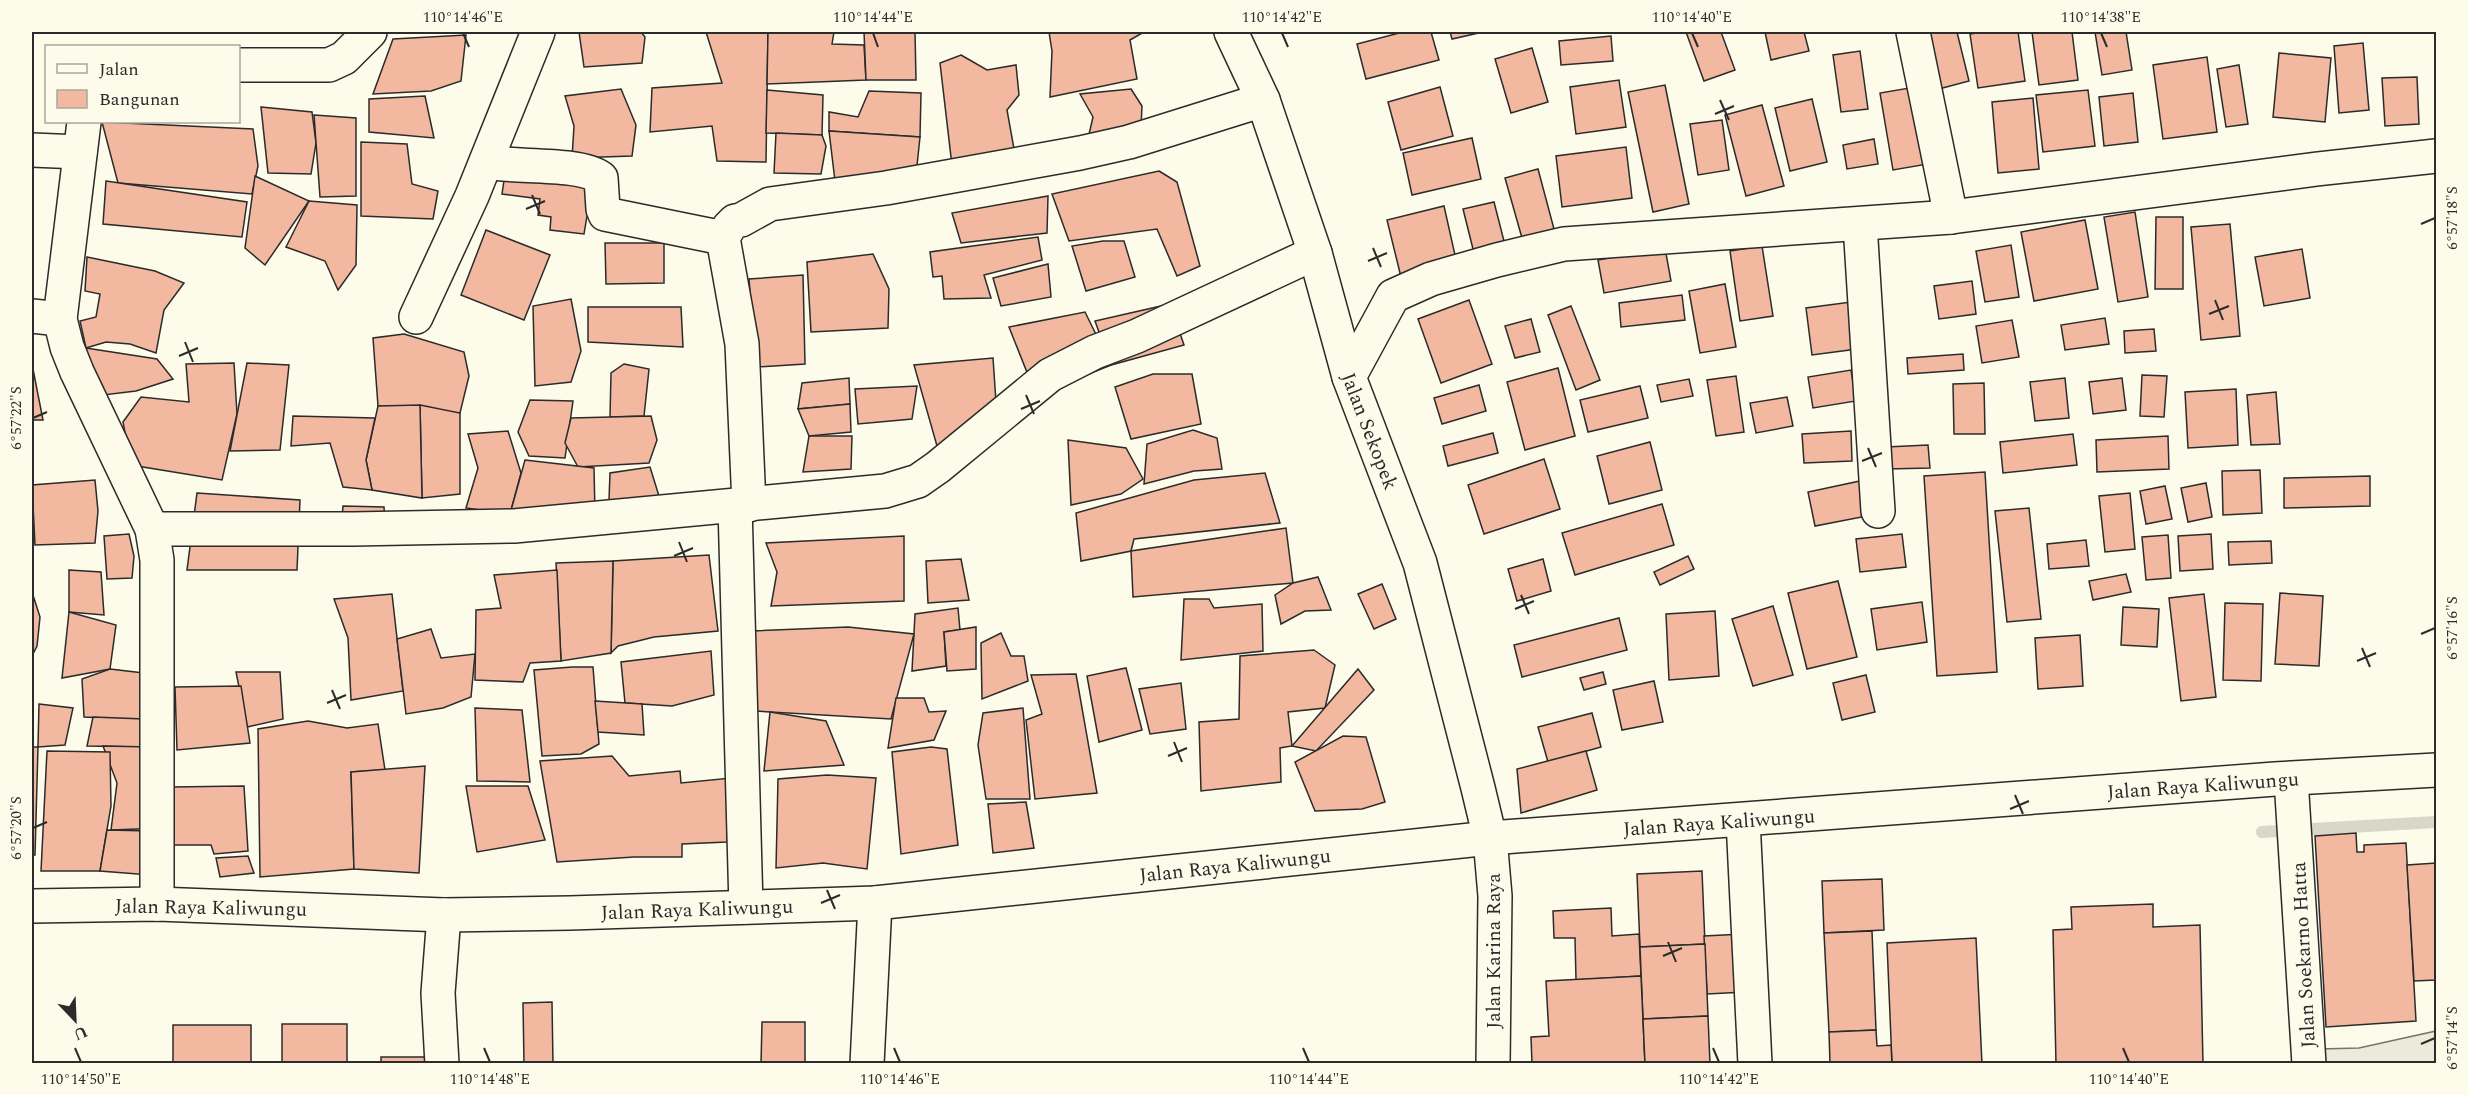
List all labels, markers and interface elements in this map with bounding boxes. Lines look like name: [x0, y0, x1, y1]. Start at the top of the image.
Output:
text: 110°14'46"E: [423, 6, 503, 29]
text: 110°14'44"E: [833, 6, 913, 29]
text: 110°14'42"E: [1242, 6, 1322, 29]
text: 110°14'40"E: [1652, 6, 1732, 29]
text: 110°14'38"E: [2061, 6, 2141, 29]
legend: [45, 45, 240, 123]
text: Jalan: [99, 56, 139, 83]
text: Bangunan: [99, 86, 180, 113]
text: 6°57'18"S: [2441, 186, 2464, 250]
street label: Jalan Sekopek: [1333, 368, 1405, 494]
text: 6°57'22"S: [5, 386, 28, 450]
text: 6°57'16"S: [2441, 596, 2464, 660]
street label: Jalan Raya Kaliwungu: [2106, 764, 2300, 808]
text: 6°57'20"S: [5, 796, 28, 860]
street label: Jalan Raya Kaliwungu: [1622, 801, 1816, 845]
street label: Jalan Raya Kaliwungu: [1138, 841, 1332, 891]
street label: Jalan Soekarno Hatta: [2284, 861, 2324, 1049]
street label: Jalan Karina Raya: [1479, 873, 1509, 1029]
street label: Jalan Raya Kaliwungu: [115, 891, 307, 925]
street label: Jalan Raya Kaliwungu: [600, 892, 794, 928]
north arrow: [45, 990, 105, 1050]
text: 6°57'14"S: [2441, 1006, 2464, 1070]
text: U: [70, 1019, 91, 1047]
text: 110°14'50"E: [41, 1068, 121, 1091]
text: 110°14'48"E: [450, 1068, 530, 1091]
text: 110°14'46"E: [860, 1068, 940, 1091]
text: 110°14'44"E: [1269, 1068, 1349, 1091]
text: 110°14'42"E: [1679, 1068, 1759, 1091]
text: 110°14'40"E: [2089, 1068, 2169, 1091]

